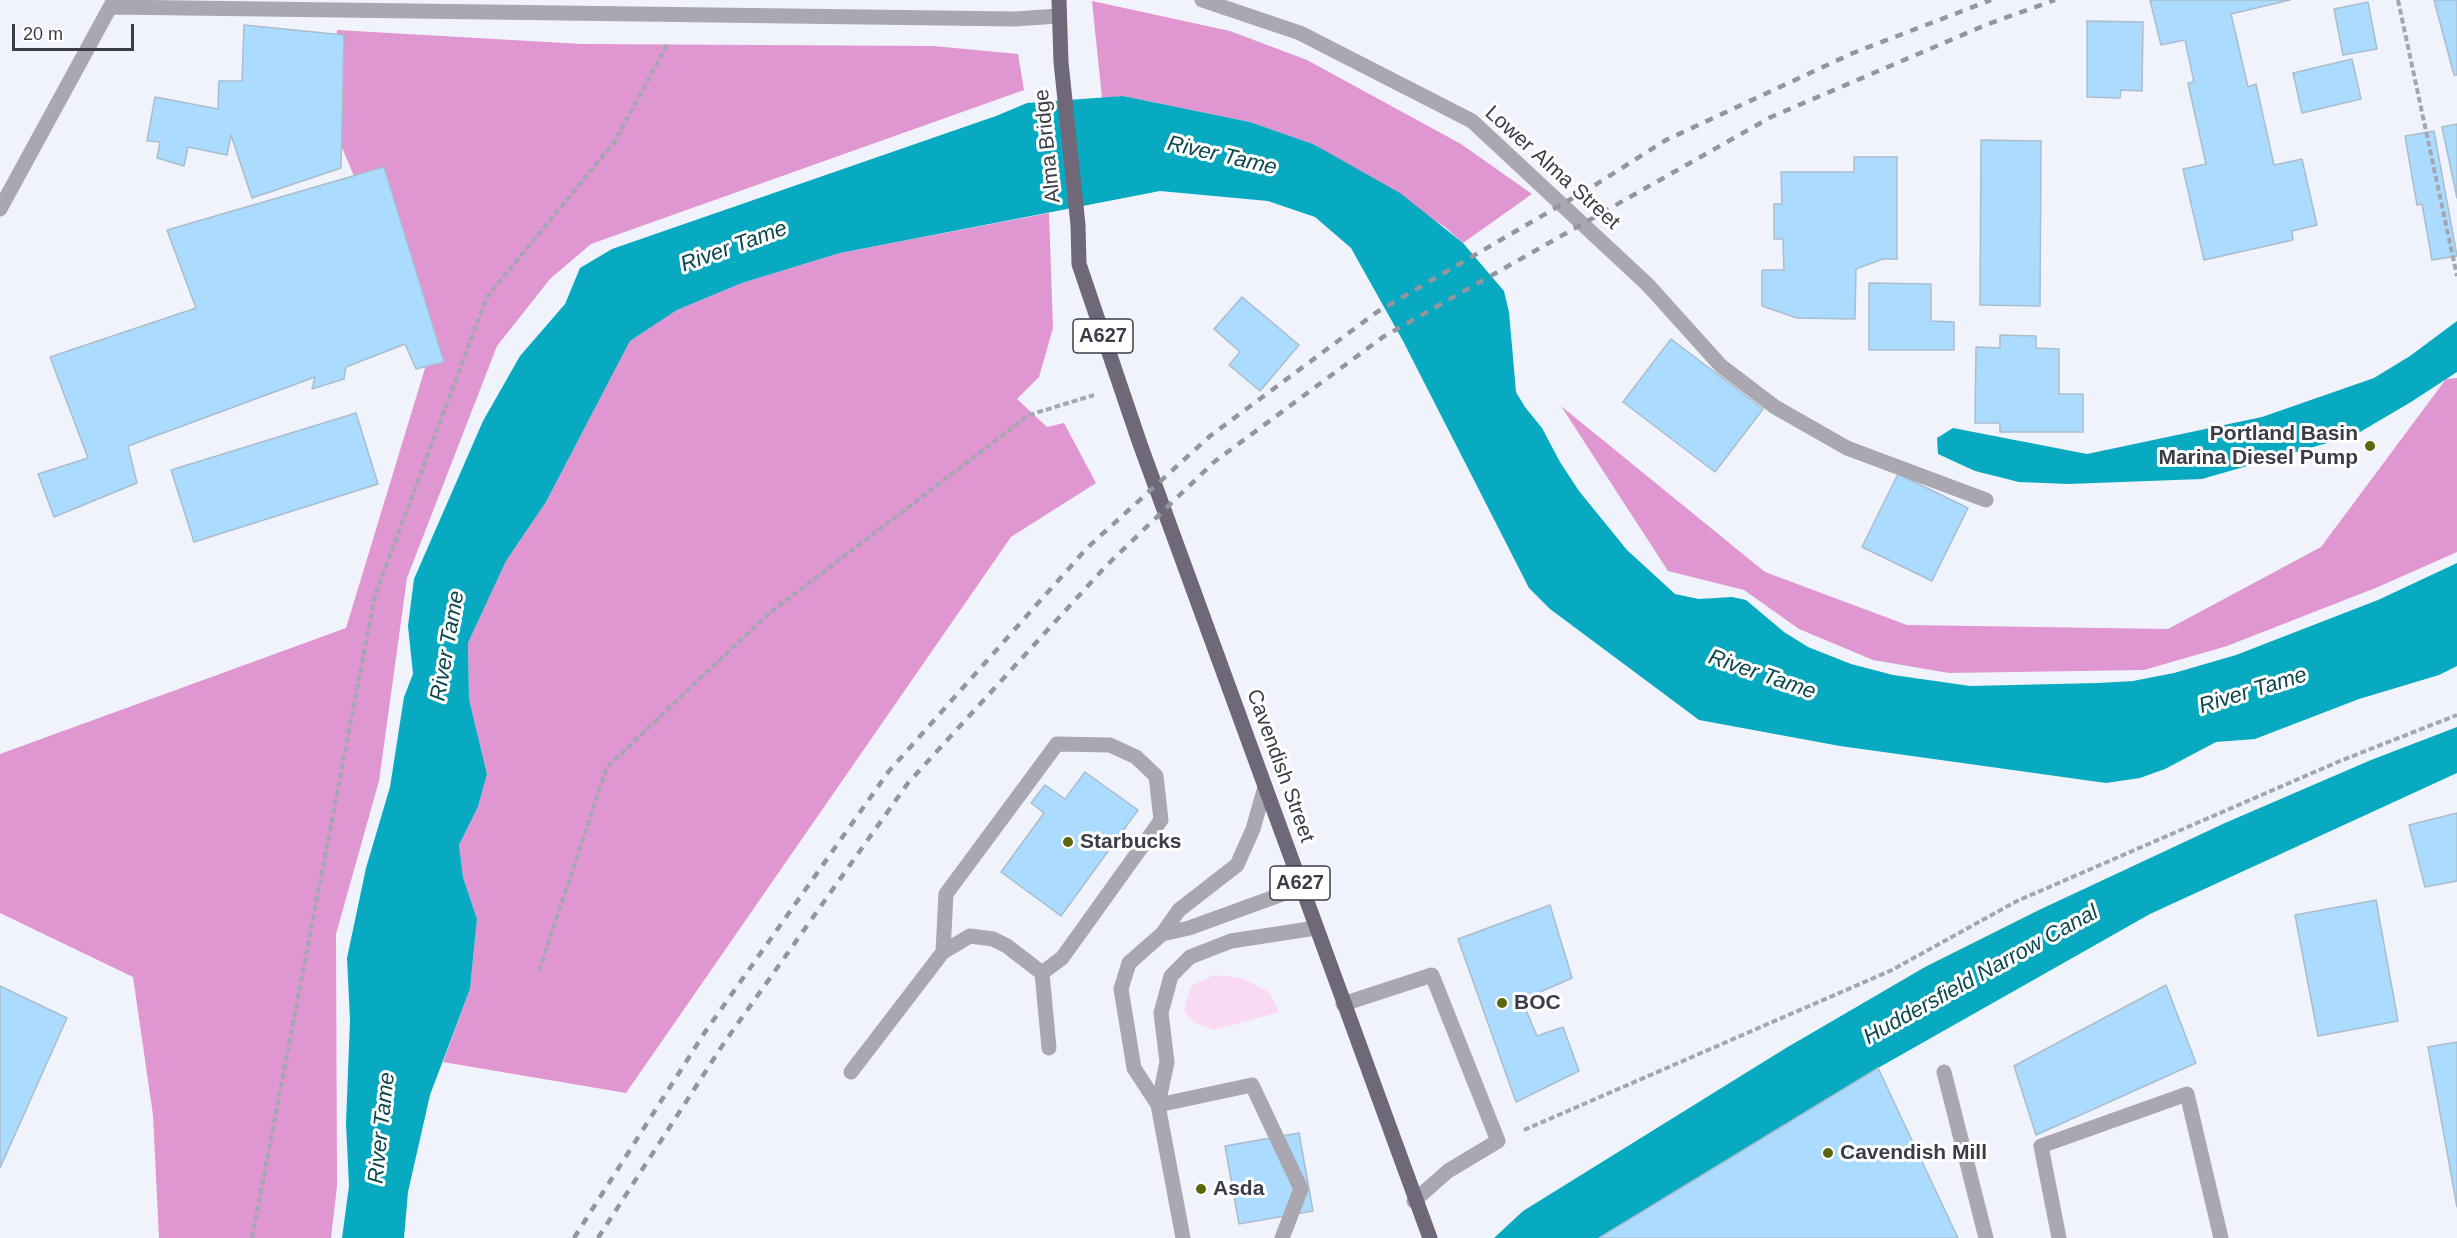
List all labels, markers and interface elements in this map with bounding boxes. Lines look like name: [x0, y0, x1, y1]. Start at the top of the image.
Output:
scale bar: [15, 12, 136, 50]
text: 20 m: [23, 24, 63, 44]
street label: Alma Bridge: [1029, 88, 1067, 204]
street label: Lower Alma Street: [1479, 101, 1625, 235]
water label: River Tame: [1165, 131, 1279, 181]
water label: River Tame: [677, 216, 791, 278]
road number: A627: [1073, 319, 1133, 353]
place label: Portland Basin Marina Diesel Pump: [2158, 421, 2358, 471]
marker: Portland Basin Marina Diesel Pump: [2363, 439, 2377, 453]
water label: River Tame: [425, 589, 471, 703]
water label: River Tame: [1705, 644, 1819, 706]
water label: River Tame: [2196, 662, 2310, 720]
street label: Cavendish Street: [1241, 686, 1319, 846]
place label: Starbucks: [1080, 829, 1182, 855]
marker: Starbucks: [1061, 835, 1075, 849]
road number: A627: [1270, 866, 1330, 900]
water label: Huddersfield Narrow Canal: [1859, 899, 2103, 1051]
place label: BOC: [1514, 990, 1561, 1016]
marker: BOC: [1495, 996, 1509, 1010]
water label: River Tame: [363, 1071, 401, 1185]
place label: Cavendish Mill: [1840, 1140, 1987, 1166]
marker: Cavendish Mill: [1821, 1146, 1835, 1160]
place label: Asda: [1213, 1176, 1264, 1202]
marker: Asda: [1194, 1182, 1208, 1196]

